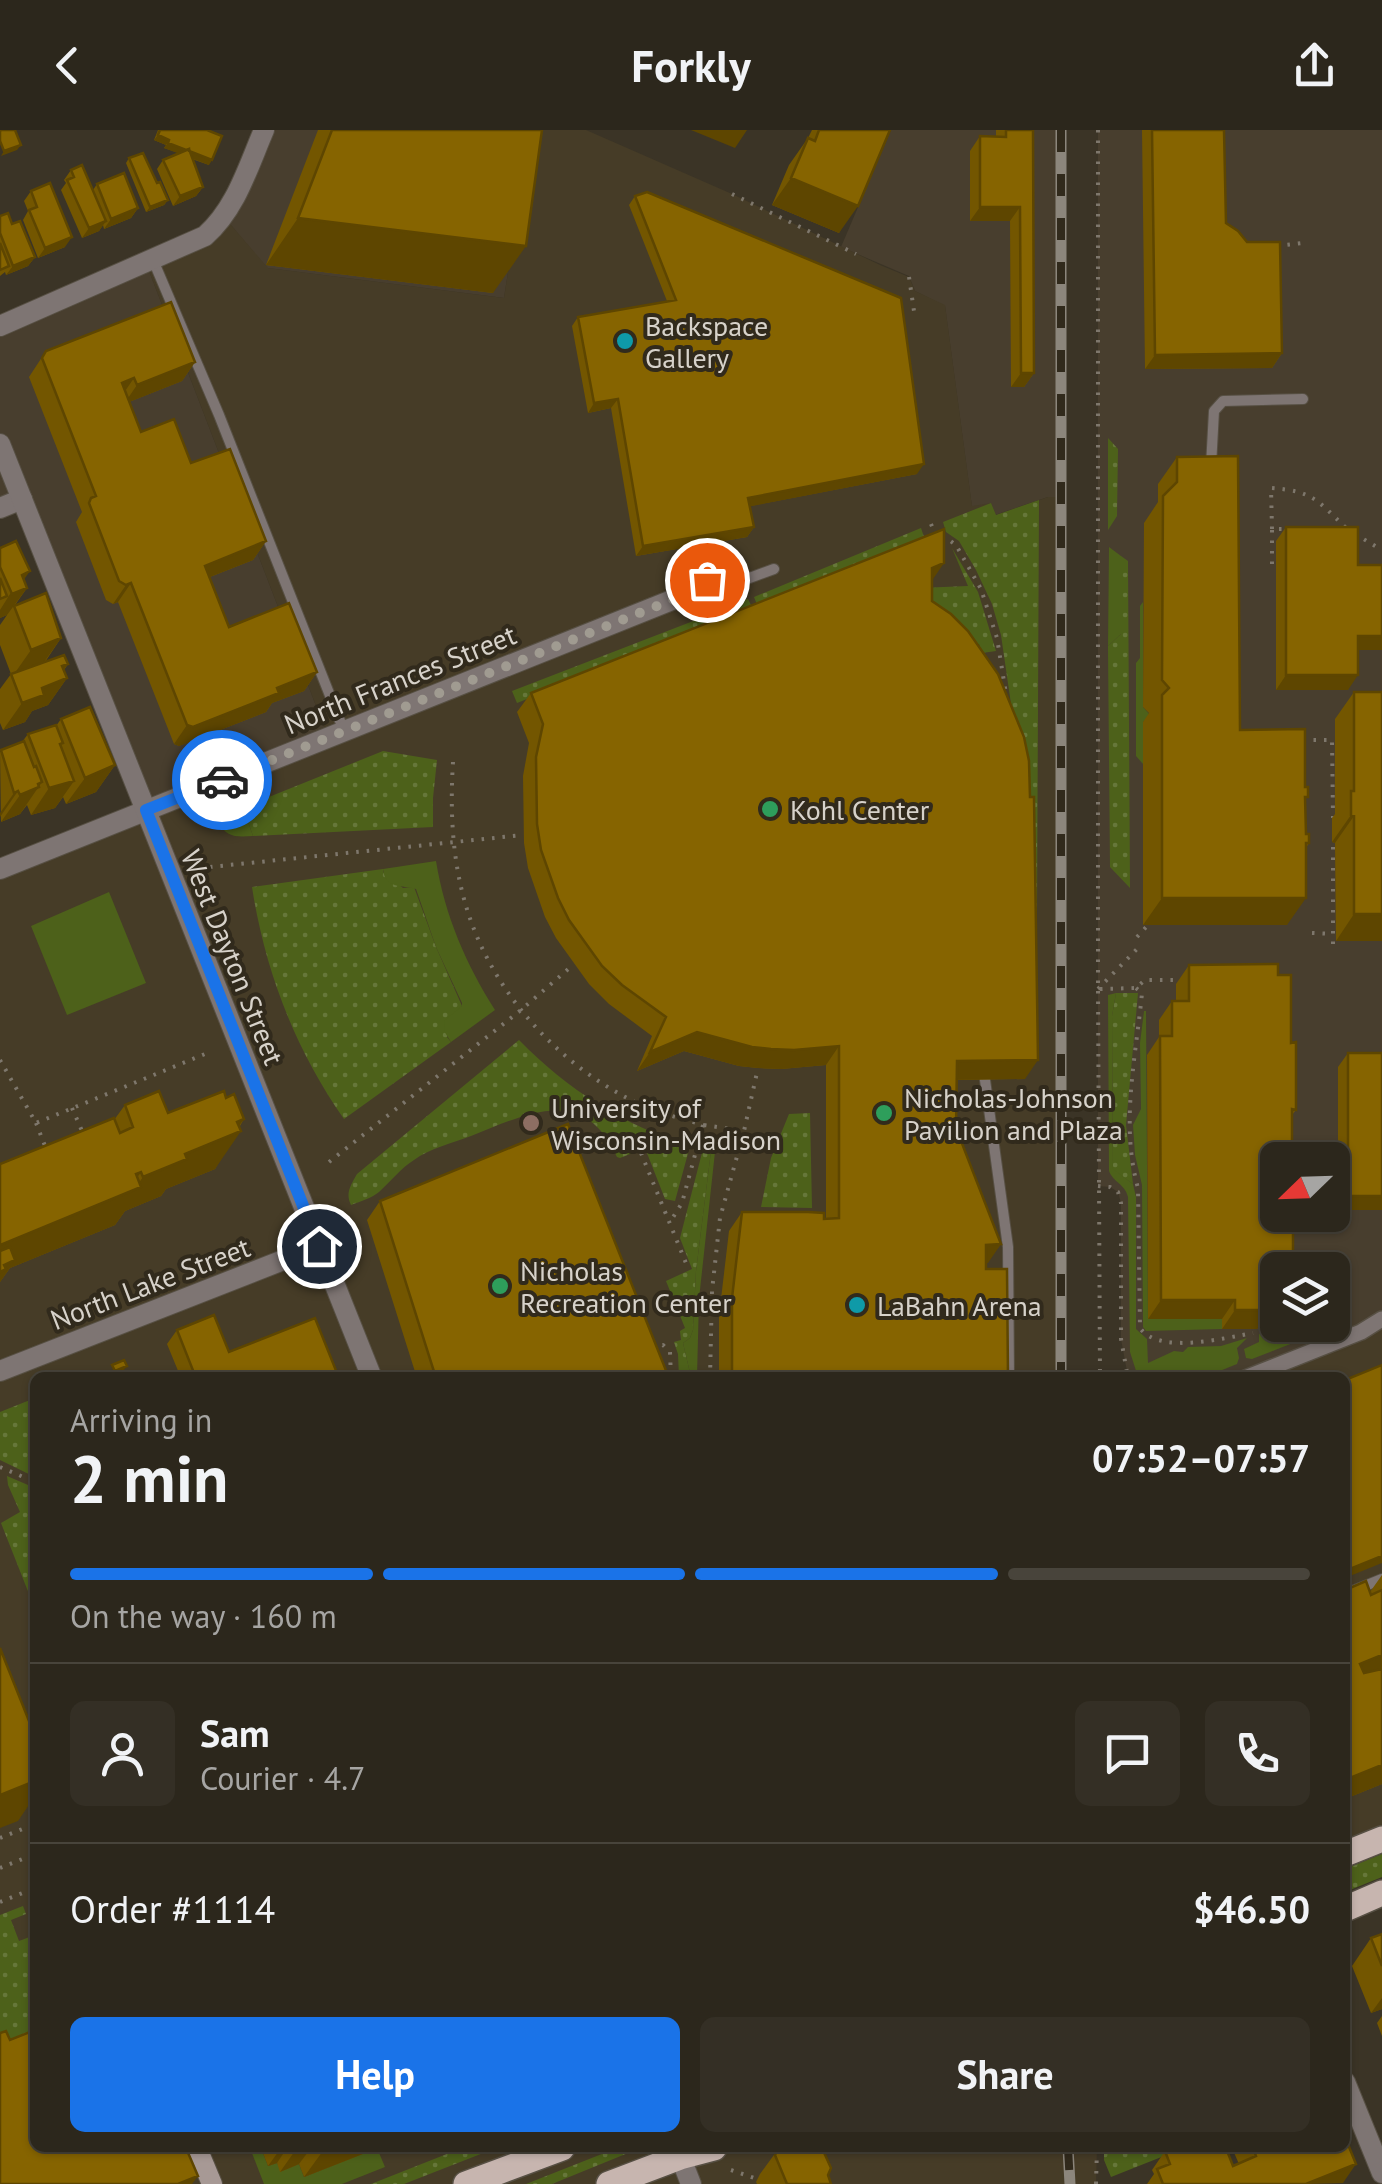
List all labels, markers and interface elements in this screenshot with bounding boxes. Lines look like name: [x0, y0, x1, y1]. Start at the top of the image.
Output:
text: Forkly: [631, 36, 751, 94]
icon: back: [40, 38, 95, 93]
icon: share: [1287, 38, 1342, 93]
place label: Backspace Gallery: [645, 307, 768, 376]
marker: Backspace Gallery: [614, 330, 636, 352]
pin: [665, 538, 750, 623]
icon: bag: [680, 553, 735, 608]
street label: North Frances Street: [279, 615, 522, 742]
courier: [172, 730, 272, 830]
icon: car: [195, 753, 250, 808]
place label: Kohl Center: [790, 791, 930, 828]
marker: Kohl Center: [759, 798, 781, 820]
street label: West Dayton Street: [173, 844, 293, 1070]
place label: Nicholas-Johnson Pavilion and Plaza: [904, 1079, 1123, 1148]
place label: University of Wisconsin-Madison: [551, 1089, 781, 1158]
marker: Nicholas-Johnson Pavilion and Plaza: [873, 1102, 895, 1124]
marker: University of Wisconsin-Madison: [520, 1112, 542, 1134]
north arrow: [1260, 1142, 1350, 1232]
map controls: [1260, 1142, 1350, 1342]
pin: [277, 1204, 362, 1289]
icon: home: [292, 1219, 347, 1274]
street label: North Lake Street: [45, 1228, 255, 1338]
place label: Nicholas Recreation Center: [520, 1252, 732, 1321]
button: layers: [1260, 1252, 1350, 1342]
marker: Nicholas Recreation Center: [489, 1275, 511, 1297]
place label: LaBahn Arena: [877, 1287, 1042, 1324]
marker: LaBahn Arena: [846, 1294, 868, 1316]
text: Arriving in: [70, 1399, 212, 1441]
text: 07:52–07:57: [1092, 1433, 1310, 1482]
text: 2 min: [70, 1436, 229, 1520]
text: On the way · 160 m: [70, 1595, 337, 1637]
button: person: [70, 1701, 175, 1806]
button: chat: [1075, 1701, 1180, 1806]
button: phone: [1205, 1701, 1310, 1806]
text: Sam: [200, 1708, 270, 1757]
text: Courier · 4.7: [200, 1757, 366, 1799]
text: Order #1114: [70, 1884, 275, 1933]
text: $46.50: [1193, 1884, 1310, 1933]
button: Help: [70, 2017, 680, 2132]
button: Share: [700, 2017, 1310, 2132]

